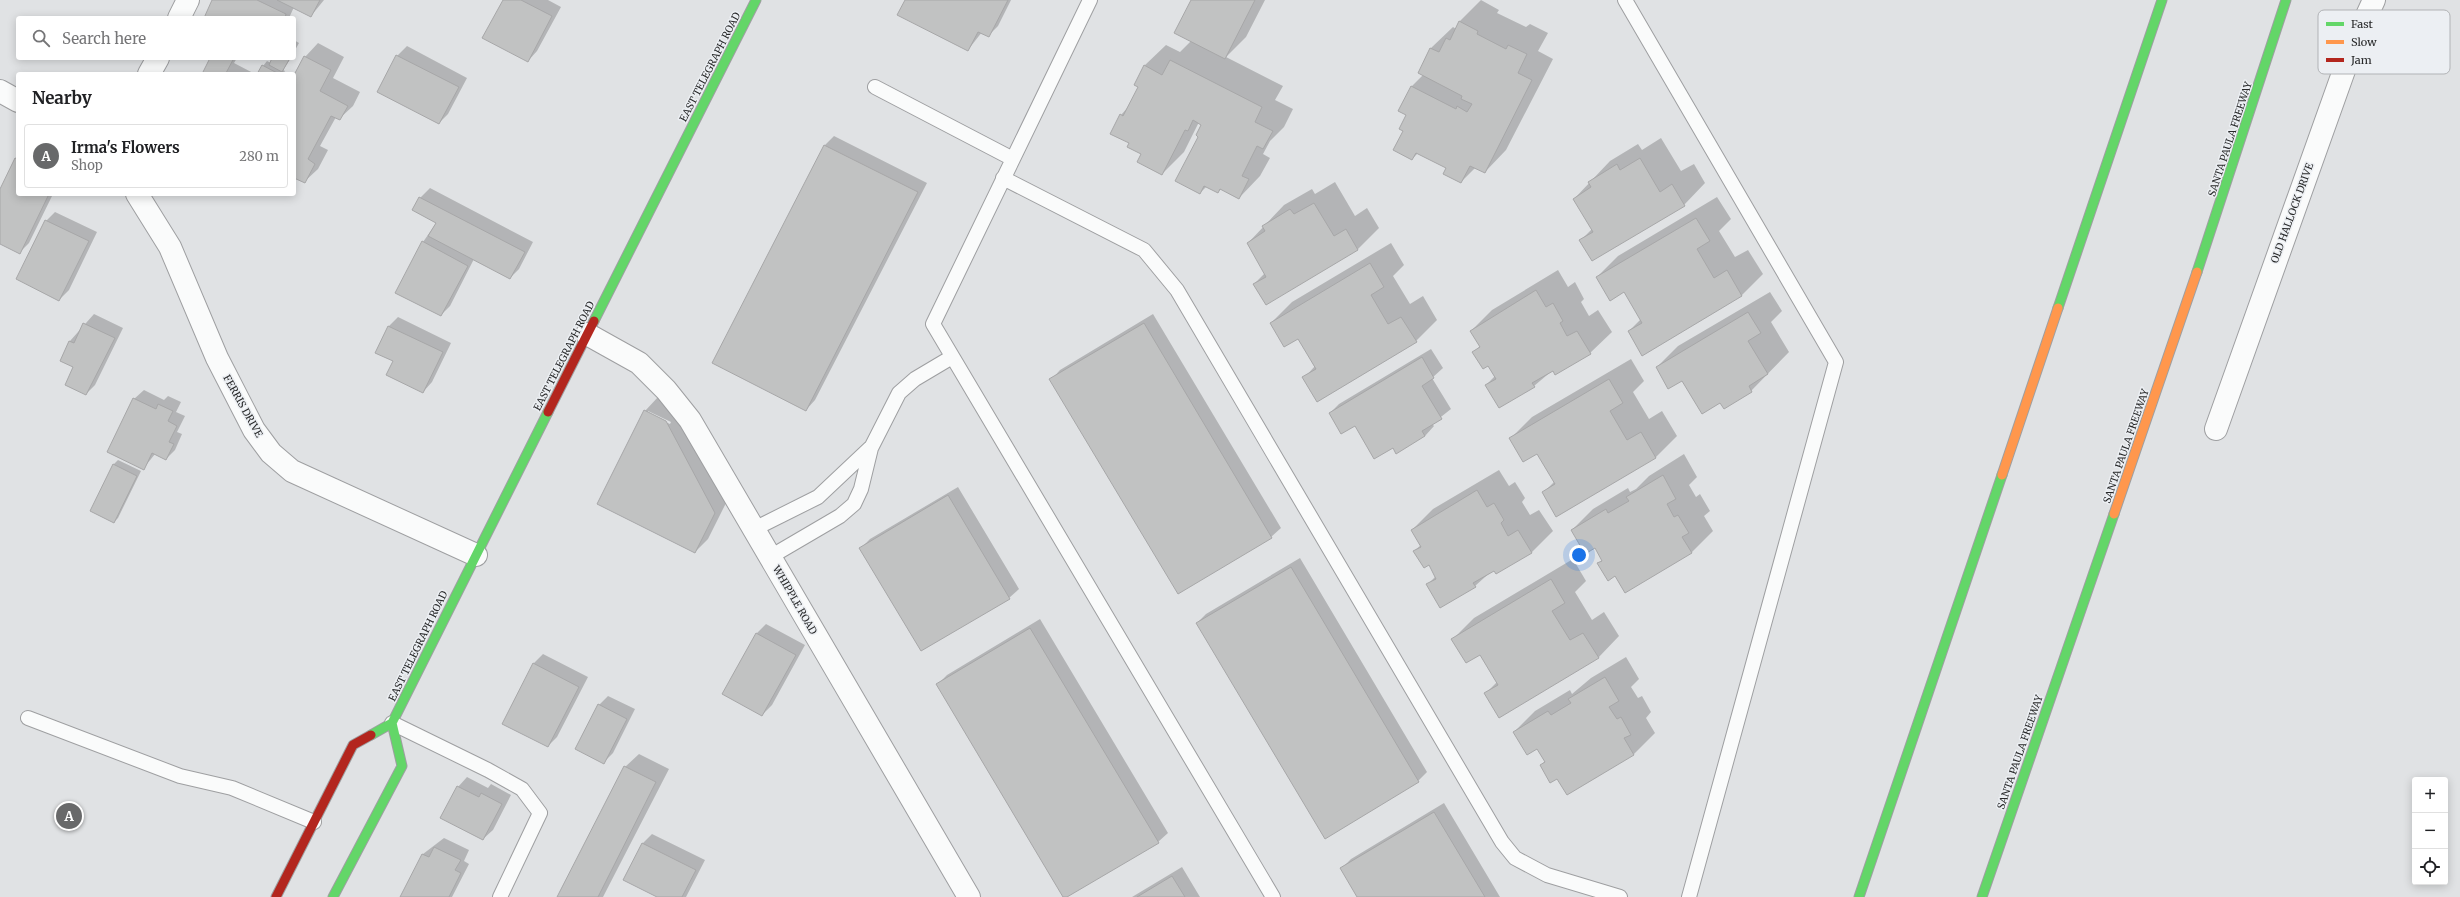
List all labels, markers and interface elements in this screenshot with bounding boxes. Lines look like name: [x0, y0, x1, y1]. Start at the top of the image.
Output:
street label: EAST TELEGRAPH ROAD: [677, 10, 744, 124]
legend: [2318, 10, 2450, 74]
search box: [16, 16, 296, 60]
text: Fast: [2351, 17, 2374, 31]
icon: search: [30, 27, 52, 49]
text: Search here: [62, 29, 146, 48]
text: Slow: [2351, 35, 2377, 49]
text: Jam: [2350, 53, 2372, 67]
street label: SANTA PAULA FREEWAY: [2205, 79, 2255, 198]
text: Nearby: [32, 87, 92, 109]
text: Irma's Flowers: [71, 138, 180, 157]
text: A: [41, 148, 51, 165]
text: 280 m: [239, 148, 279, 165]
text: Shop: [71, 157, 103, 174]
street label: OLD HALLOCK DRIVE: [2268, 161, 2316, 265]
street label: EAST TELEGRAPH ROAD: [531, 299, 598, 413]
street label: FERRIS DRIVE: [220, 372, 266, 440]
street label: SANTA PAULA FREEWAY: [2100, 387, 2152, 505]
your location: [1569, 545, 1589, 565]
street label: WHIPPLE ROAD: [769, 562, 820, 637]
street label: EAST TELEGRAPH ROAD: [386, 588, 451, 703]
street label: SANTA PAULA FREEWAY: [1994, 693, 2046, 811]
map controls: [2412, 777, 2448, 885]
button: +: [2412, 777, 2448, 813]
pin: A: [56, 801, 82, 831]
button: −: [2412, 813, 2448, 849]
button: locate: [2412, 849, 2448, 885]

